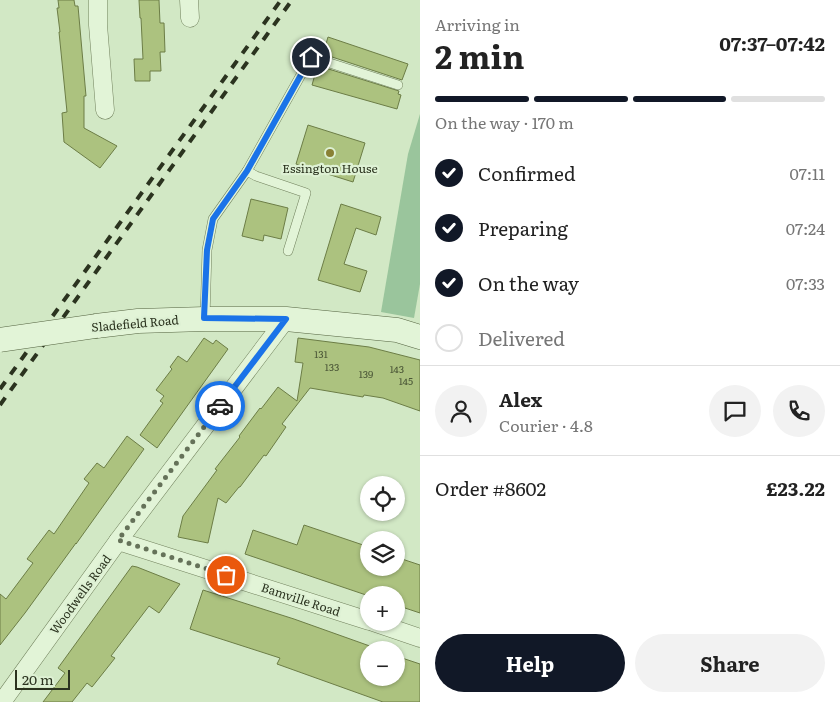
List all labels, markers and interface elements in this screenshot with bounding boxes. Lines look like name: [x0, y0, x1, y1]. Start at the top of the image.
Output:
text: Arriving in: [435, 12, 520, 36]
text: 07:37–07:42: [719, 29, 825, 57]
text: 2 min: [435, 31, 524, 79]
pin: [290, 36, 332, 78]
icon: home: [297, 43, 325, 71]
text: On the way · 170 m: [435, 110, 574, 134]
marker: Essington House: [324, 147, 336, 159]
place label: Essington House: [282, 159, 378, 177]
icon: check: [435, 159, 463, 187]
text: Confirmed: [478, 159, 576, 187]
text: 07:11: [790, 161, 825, 185]
icon: check: [435, 214, 463, 242]
text: Preparing: [478, 214, 568, 242]
text: 07:24: [786, 216, 825, 240]
icon: check: [435, 269, 463, 297]
text: On the way: [478, 269, 579, 297]
text: 07:33: [786, 271, 825, 295]
street label: Sladefield Road: [91, 310, 180, 336]
text: Delivered: [478, 324, 565, 352]
house number: 131: [314, 346, 328, 361]
house number: 133: [325, 359, 339, 374]
house number: 143: [390, 361, 404, 376]
house number: 139: [359, 366, 373, 381]
house number: 145: [399, 373, 413, 388]
courier: [195, 381, 245, 431]
button: person: [435, 385, 487, 437]
text: Alex: [499, 385, 542, 413]
button: chat: [709, 385, 761, 437]
button: phone: [773, 385, 825, 437]
icon: car: [206, 392, 234, 420]
text: Courier · 4.8: [499, 413, 593, 437]
text: Order #8602: [435, 474, 546, 502]
text: £23.22: [766, 474, 825, 502]
map controls: [360, 476, 405, 686]
button: locate: [360, 476, 405, 521]
button: layers: [360, 531, 405, 576]
street label: Woodwells Road: [45, 550, 115, 637]
pin: [205, 554, 247, 596]
icon: bag: [212, 561, 240, 589]
street label: Bamville Road: [259, 578, 343, 620]
button: +: [360, 586, 405, 631]
button: Help: [435, 634, 625, 692]
button: Share: [635, 634, 825, 692]
button: −: [360, 641, 405, 686]
scale bar: [15, 667, 70, 690]
text: 20 m: [22, 669, 54, 689]

